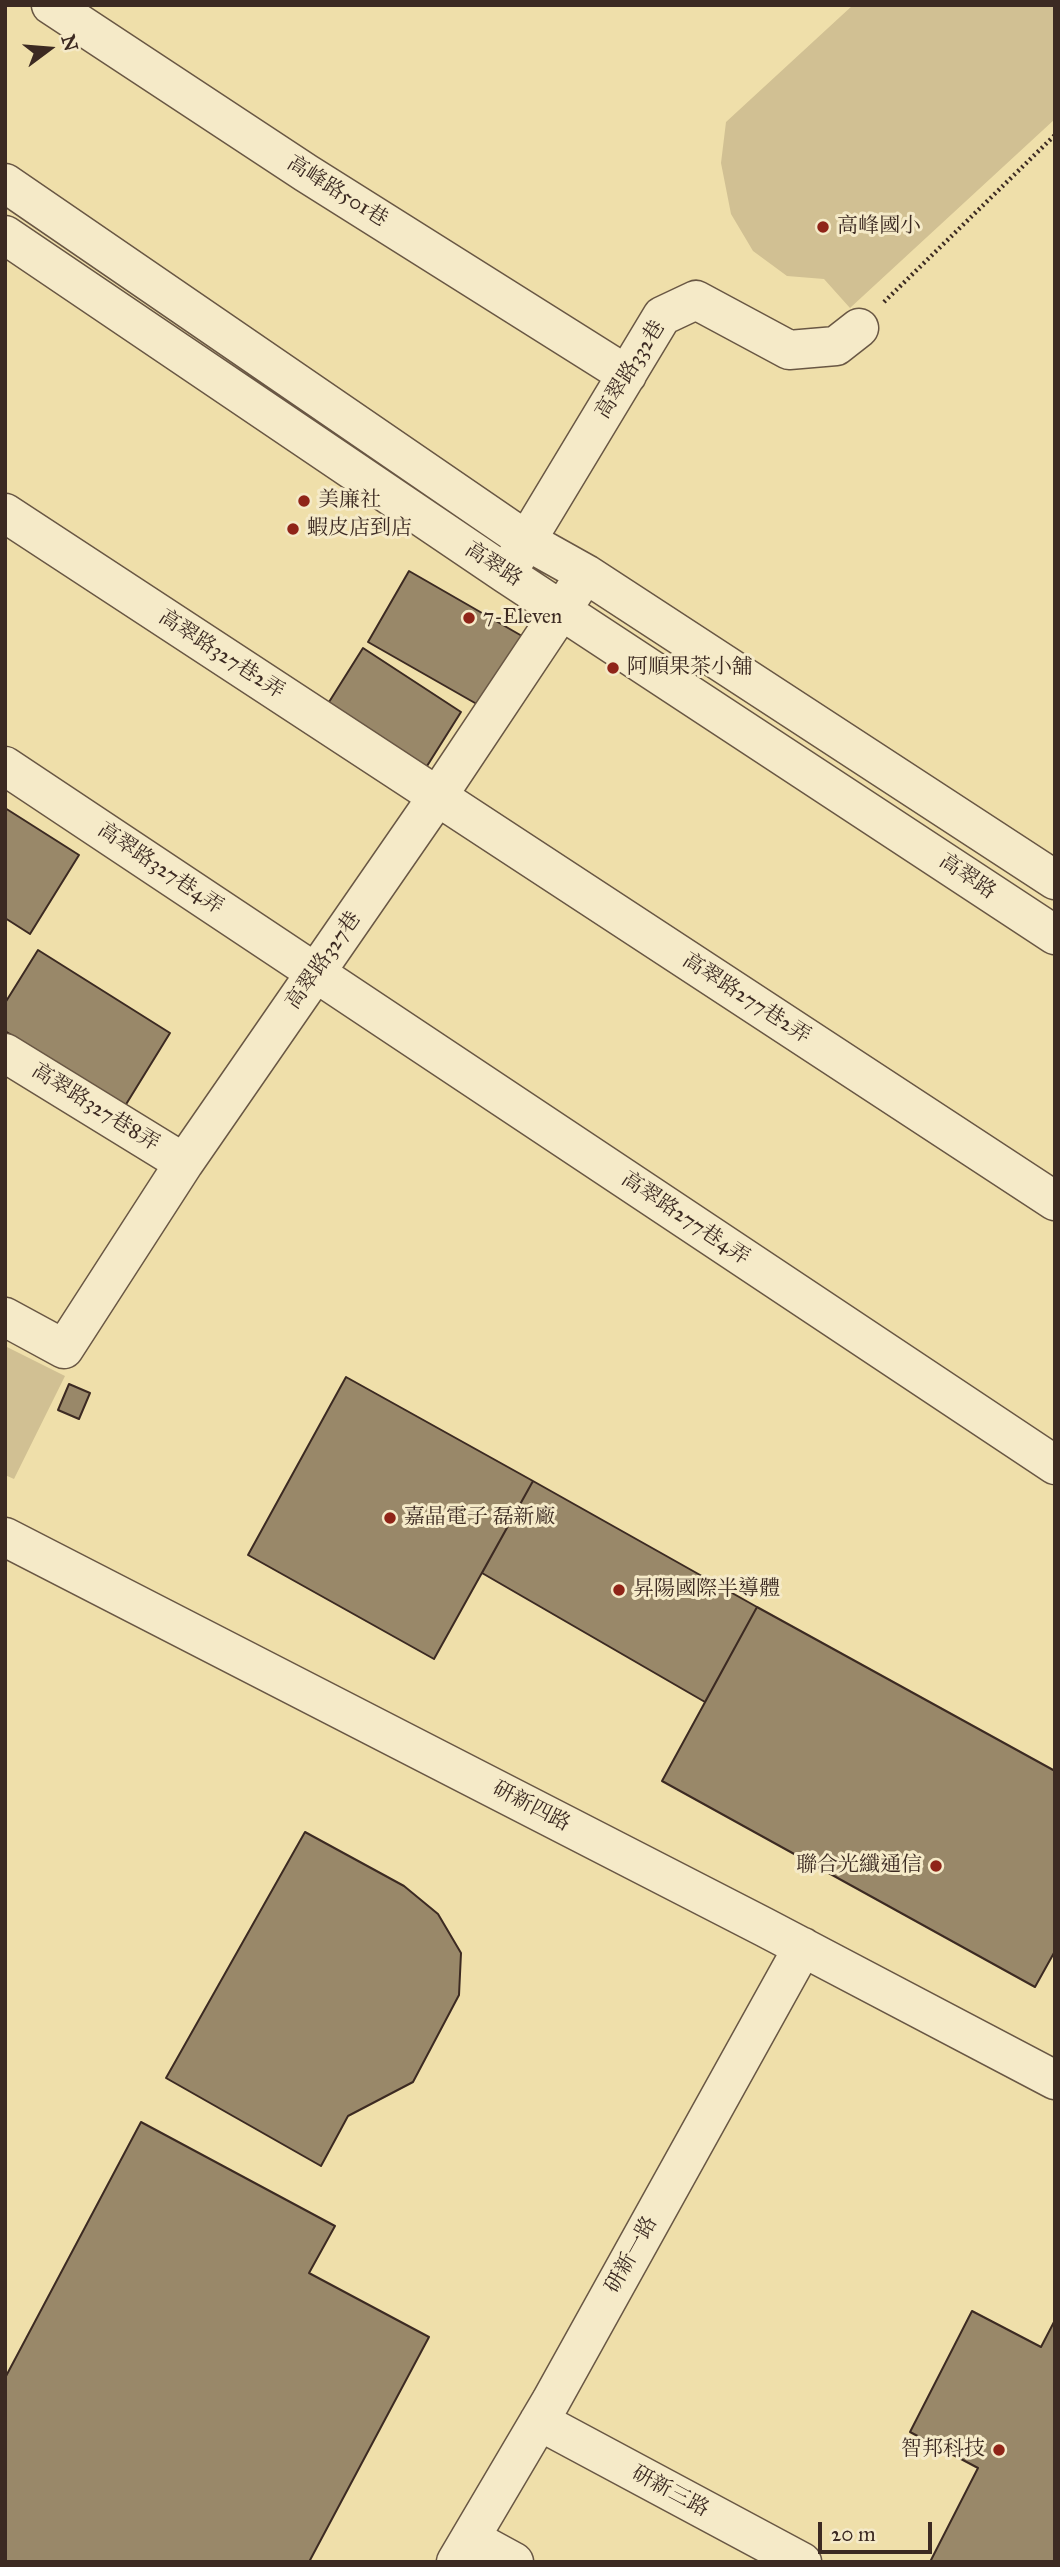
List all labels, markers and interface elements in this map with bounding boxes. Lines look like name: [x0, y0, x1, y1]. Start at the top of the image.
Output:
north arrow: [14, 14, 84, 84]
text: N: [56, 32, 83, 54]
street label: 高峰路501巷: [282, 151, 392, 233]
place label: 高峰國小: [837, 214, 921, 240]
marker: 高峰國小: [815, 219, 831, 235]
street label: 高翠路332巷: [591, 316, 671, 424]
place label: 美廉社: [318, 488, 381, 514]
marker: 美廉社: [296, 493, 312, 509]
place label: 蝦皮店到店: [307, 516, 412, 542]
marker: 蝦皮店到店: [285, 521, 301, 537]
street label: 高翠路: [460, 537, 526, 593]
street label: 高翠路327巷2弄: [153, 605, 289, 705]
place label: 7-Eleven: [483, 605, 562, 631]
marker: 7-Eleven: [461, 610, 477, 626]
place label: 阿順果茶小舖: [627, 655, 753, 681]
marker: 阿順果茶小舖: [605, 660, 621, 676]
street label: 高翠路327巷4弄: [92, 818, 228, 920]
street label: 高翠路: [934, 849, 1000, 905]
street label: 高翠路327巷: [281, 907, 367, 1015]
street label: 高翠路277巷2弄: [677, 948, 815, 1050]
street label: 高翠路327巷8弄: [27, 1059, 163, 1157]
street label: 高翠路277巷4弄: [616, 1167, 754, 1271]
place label: 嘉晶電子 磊新廠: [404, 1505, 556, 1531]
marker: 嘉晶電子 磊新廠: [382, 1510, 398, 1526]
place label: 昇陽國際半導體: [633, 1577, 780, 1603]
marker: 昇陽國際半導體: [611, 1582, 627, 1598]
street label: 研新四路: [488, 1777, 574, 1837]
place label: 聯合光纖通信: [796, 1853, 922, 1879]
marker: 聯合光纖通信: [928, 1858, 944, 1874]
street label: 研新一路: [601, 2212, 663, 2298]
place label: 智邦科技: [901, 2437, 985, 2463]
marker: 智邦科技: [991, 2442, 1007, 2458]
street label: 研新三路: [627, 2461, 713, 2523]
scale bar: [822, 2508, 936, 2552]
text: 20 m: [831, 2521, 876, 2547]

